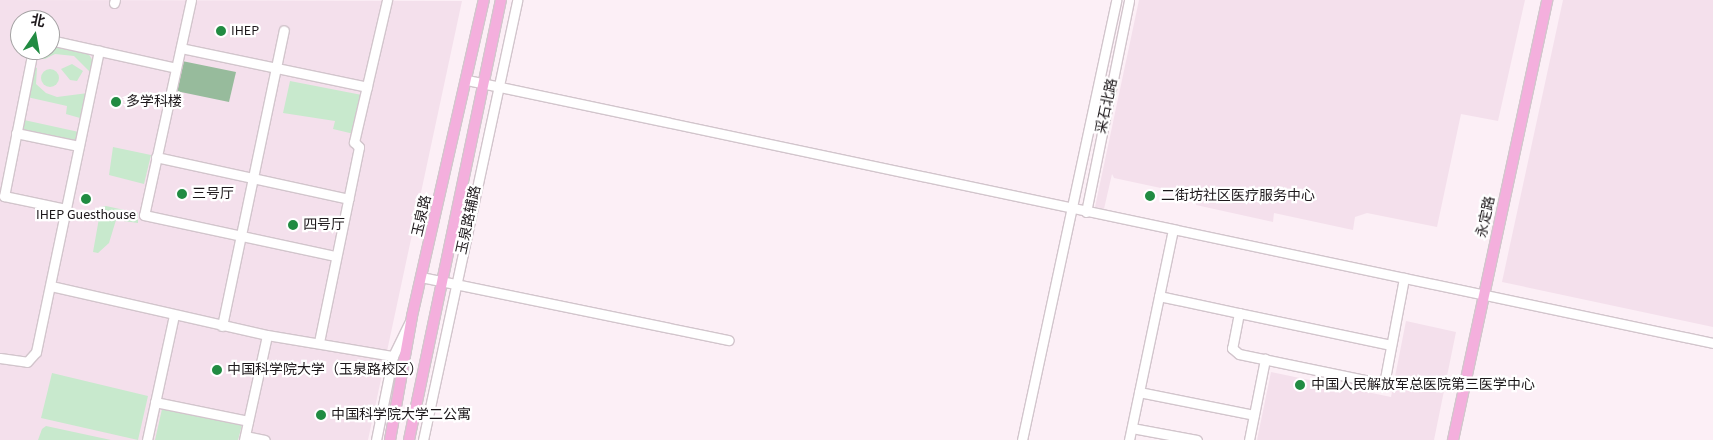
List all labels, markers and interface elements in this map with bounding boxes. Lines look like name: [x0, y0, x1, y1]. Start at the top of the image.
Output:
north arrow: [10, 10, 60, 60]
text: 北: [29, 10, 47, 33]
place label: IHEP: [231, 23, 259, 39]
marker: IHEP: [215, 25, 227, 37]
street label: 采石北路: [1093, 77, 1121, 135]
place label: 多学科楼: [126, 94, 182, 110]
marker: 多学科楼: [110, 96, 122, 108]
street label: 玉泉路辅路: [454, 184, 484, 256]
place label: 三号厅: [192, 186, 234, 202]
marker: 三号厅: [176, 188, 188, 200]
place label: 二街坊社区医疗服务中心: [1161, 188, 1315, 204]
marker: 二街坊社区医疗服务中心: [1143, 189, 1157, 203]
marker: IHEP Guesthouse: [80, 193, 92, 205]
street label: 玉泉路: [409, 194, 435, 238]
street label: 永定路: [1473, 195, 1499, 239]
place label: IHEP Guesthouse: [36, 207, 136, 223]
place label: 四号厅: [303, 217, 345, 233]
marker: 四号厅: [287, 219, 299, 231]
place label: 中国科学院大学（玉泉路校区）: [227, 362, 423, 378]
marker: 中国科学院大学（玉泉路校区）: [211, 364, 223, 376]
place label: 中国人民解放军总医院第三医学中心: [1311, 377, 1535, 393]
marker: 中国人民解放军总医院第三医学中心: [1293, 378, 1307, 392]
place label: 中国科学院大学二公寓: [331, 407, 471, 423]
marker: 中国科学院大学二公寓: [315, 409, 327, 421]

